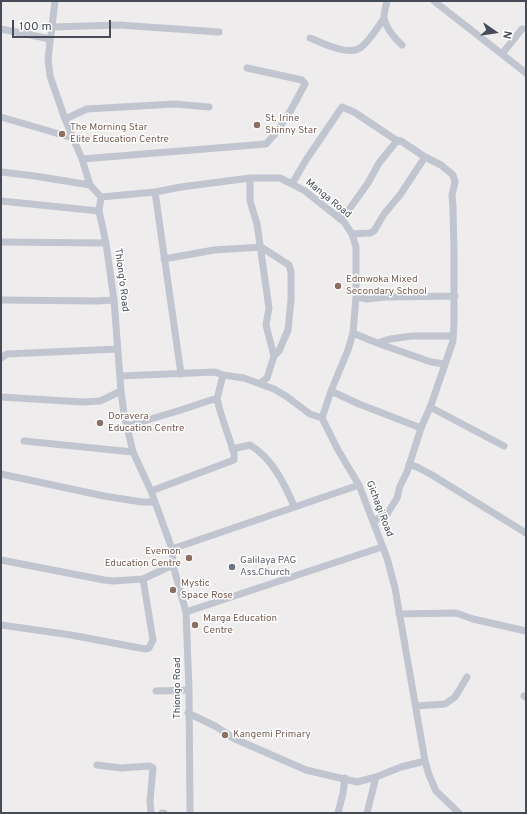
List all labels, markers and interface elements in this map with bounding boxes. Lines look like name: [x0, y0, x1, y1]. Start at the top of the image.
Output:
scale bar: [14, 12, 113, 38]
north arrow: [475, 12, 515, 52]
text: 100 m: [19, 19, 52, 35]
text: N: [499, 29, 514, 40]
place label: St. Irine Shinny Star: [265, 113, 317, 136]
marker: St. Irine Shinny Star: [252, 120, 262, 130]
place label: The Morning Star Elite Education Centre: [70, 122, 169, 146]
marker: The Morning Star Elite Education Centre: [57, 129, 67, 139]
street label: Manga Road: [303, 177, 353, 221]
street label: Thiong'o Road: [111, 247, 131, 313]
place label: Edmwoka Mixed Secondary School: [346, 274, 427, 298]
marker: Edmwoka Mixed Secondary School: [333, 281, 343, 291]
place label: Doravera Education Centre: [108, 411, 184, 434]
marker: Doravera Education Centre: [95, 418, 105, 428]
street label: Gichagi Road: [363, 479, 395, 539]
place label: Evemon Education Centre: [105, 546, 181, 570]
marker: Evemon Education Centre: [184, 553, 194, 563]
place label: Galilaya PAG Ass.Church: [240, 555, 296, 578]
marker: Galilaya PAG Ass.Church: [227, 562, 237, 572]
place label: Mystic Space Rose: [181, 578, 233, 602]
marker: Mystic Space Rose: [168, 585, 178, 595]
place label: Marga Education Centre: [203, 613, 277, 636]
marker: Marga Education Centre: [190, 620, 200, 630]
street label: Thiongo Road: [172, 657, 184, 719]
place label: Kangemi Primary: [233, 729, 311, 741]
marker: Kangemi Primary: [220, 730, 230, 740]

